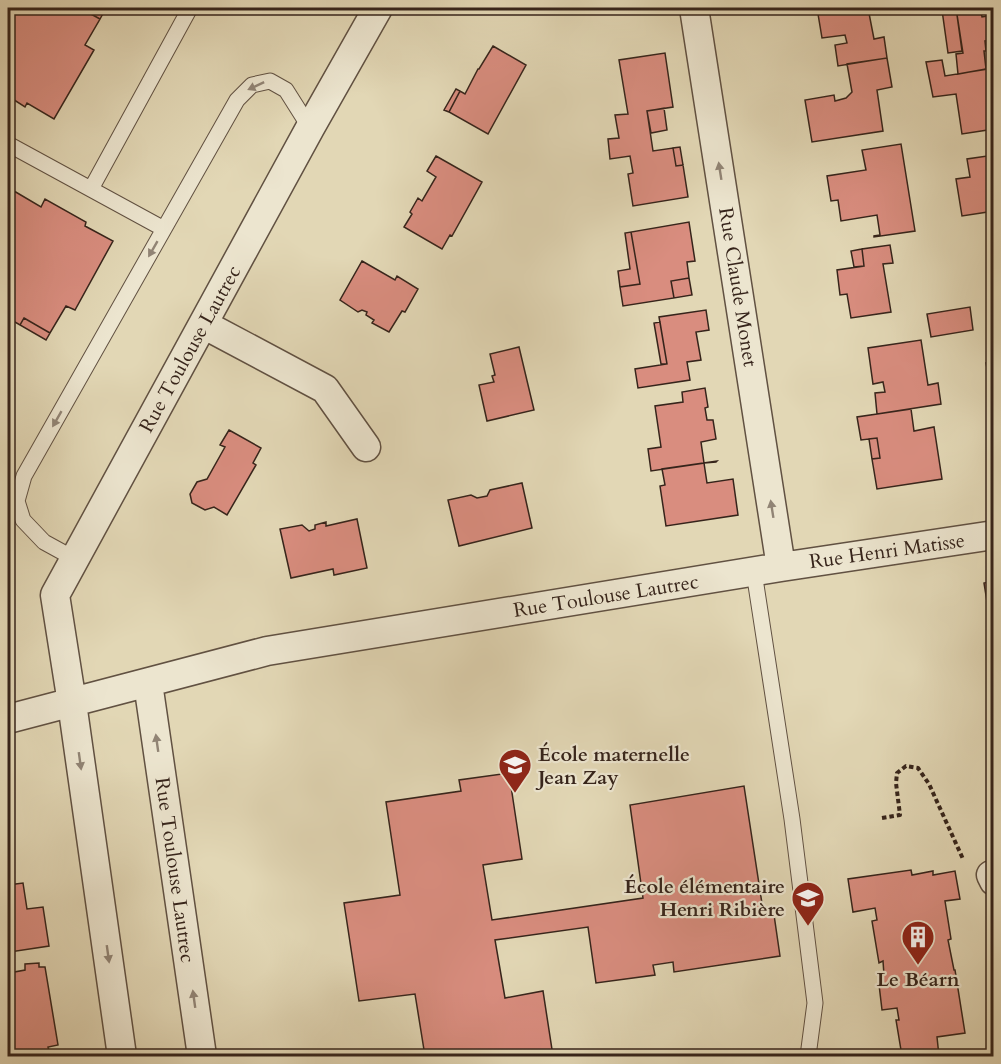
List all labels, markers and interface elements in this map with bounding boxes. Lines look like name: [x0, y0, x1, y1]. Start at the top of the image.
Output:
one-way arrow: [247, 81, 265, 91]
one-way arrow: [715, 162, 724, 181]
street label: Rue Claude Monet: [712, 205, 764, 369]
one-way arrow: [148, 241, 158, 258]
street label: Rue Toulouse Lautrec: [133, 261, 247, 437]
one-way arrow: [51, 411, 62, 427]
one-way arrow: [767, 500, 776, 519]
street label: Rue Henri Matisse: [808, 527, 966, 575]
street label: Rue Toulouse Lautrec: [511, 568, 701, 624]
one-way arrow: [153, 734, 162, 753]
place label: École maternelle Jean Zay: [535, 741, 690, 791]
school or university icon: École maternelle Jean Zay: [497, 747, 533, 794]
one-way arrow: [76, 752, 85, 771]
street label: Rue Toulouse Lautrec: [149, 775, 201, 965]
place label: École élémentaire Henri Ribière: [624, 873, 785, 923]
school or university icon: École élémentaire Henri Ribière: [790, 880, 826, 927]
building icon: Le Béarn: [900, 919, 936, 966]
one-way arrow: [103, 945, 112, 964]
place label: Le Béarn: [876, 966, 960, 993]
one-way arrow: [189, 989, 198, 1008]

